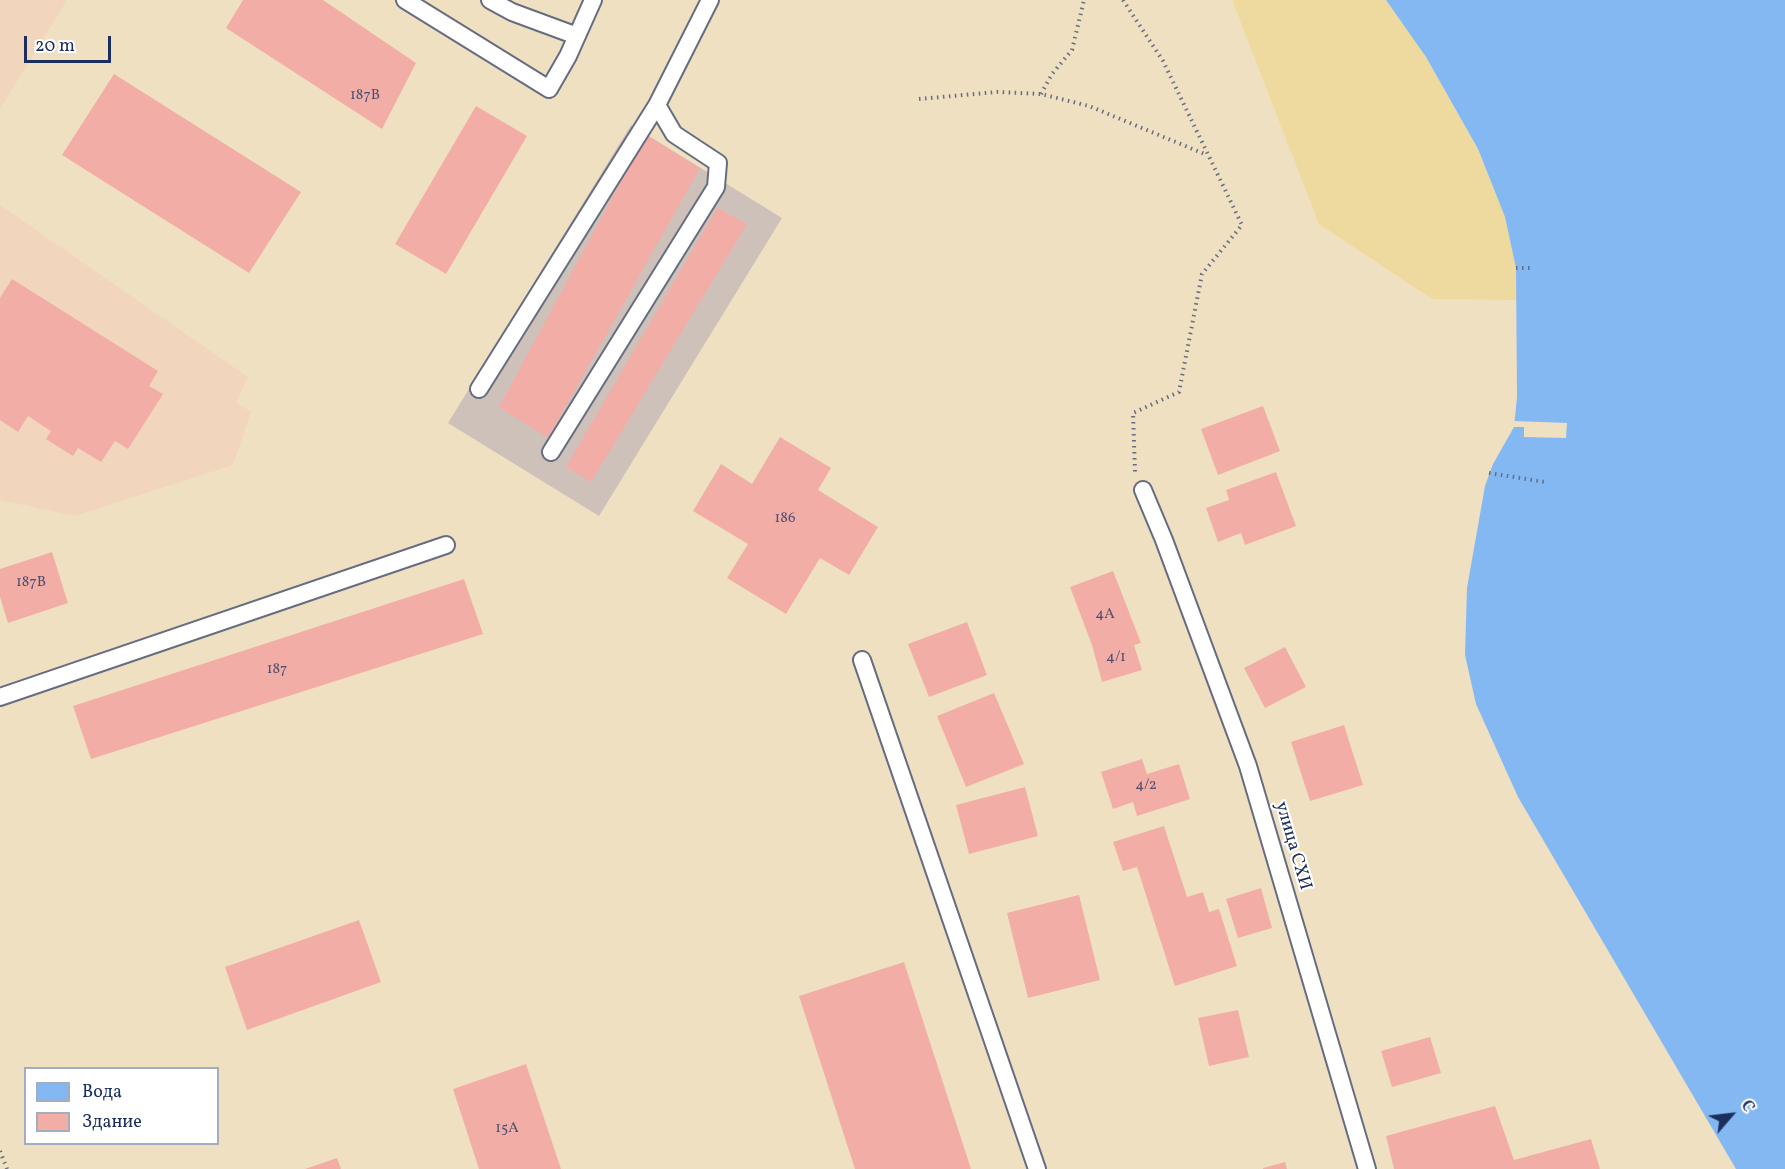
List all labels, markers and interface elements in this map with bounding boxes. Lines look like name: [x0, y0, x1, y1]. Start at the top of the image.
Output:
scale bar: [27, 24, 114, 62]
text: 20 m: [35, 34, 75, 59]
house number: 187В: [350, 87, 380, 105]
house number: 186: [774, 510, 796, 528]
house number: 187В: [16, 574, 46, 592]
house number: 4А: [1095, 606, 1115, 624]
house number: 4/1: [1106, 649, 1126, 667]
house number: 187: [267, 661, 287, 679]
house number: 4/2: [1135, 777, 1157, 795]
street label: улица СХИ: [1269, 799, 1315, 893]
legend: [24, 1067, 219, 1145]
text: Вода: [82, 1080, 122, 1105]
north arrow: [1701, 1085, 1761, 1145]
text: С: [1735, 1097, 1759, 1116]
text: Здание: [82, 1110, 142, 1135]
house number: 15А: [495, 1120, 519, 1138]

